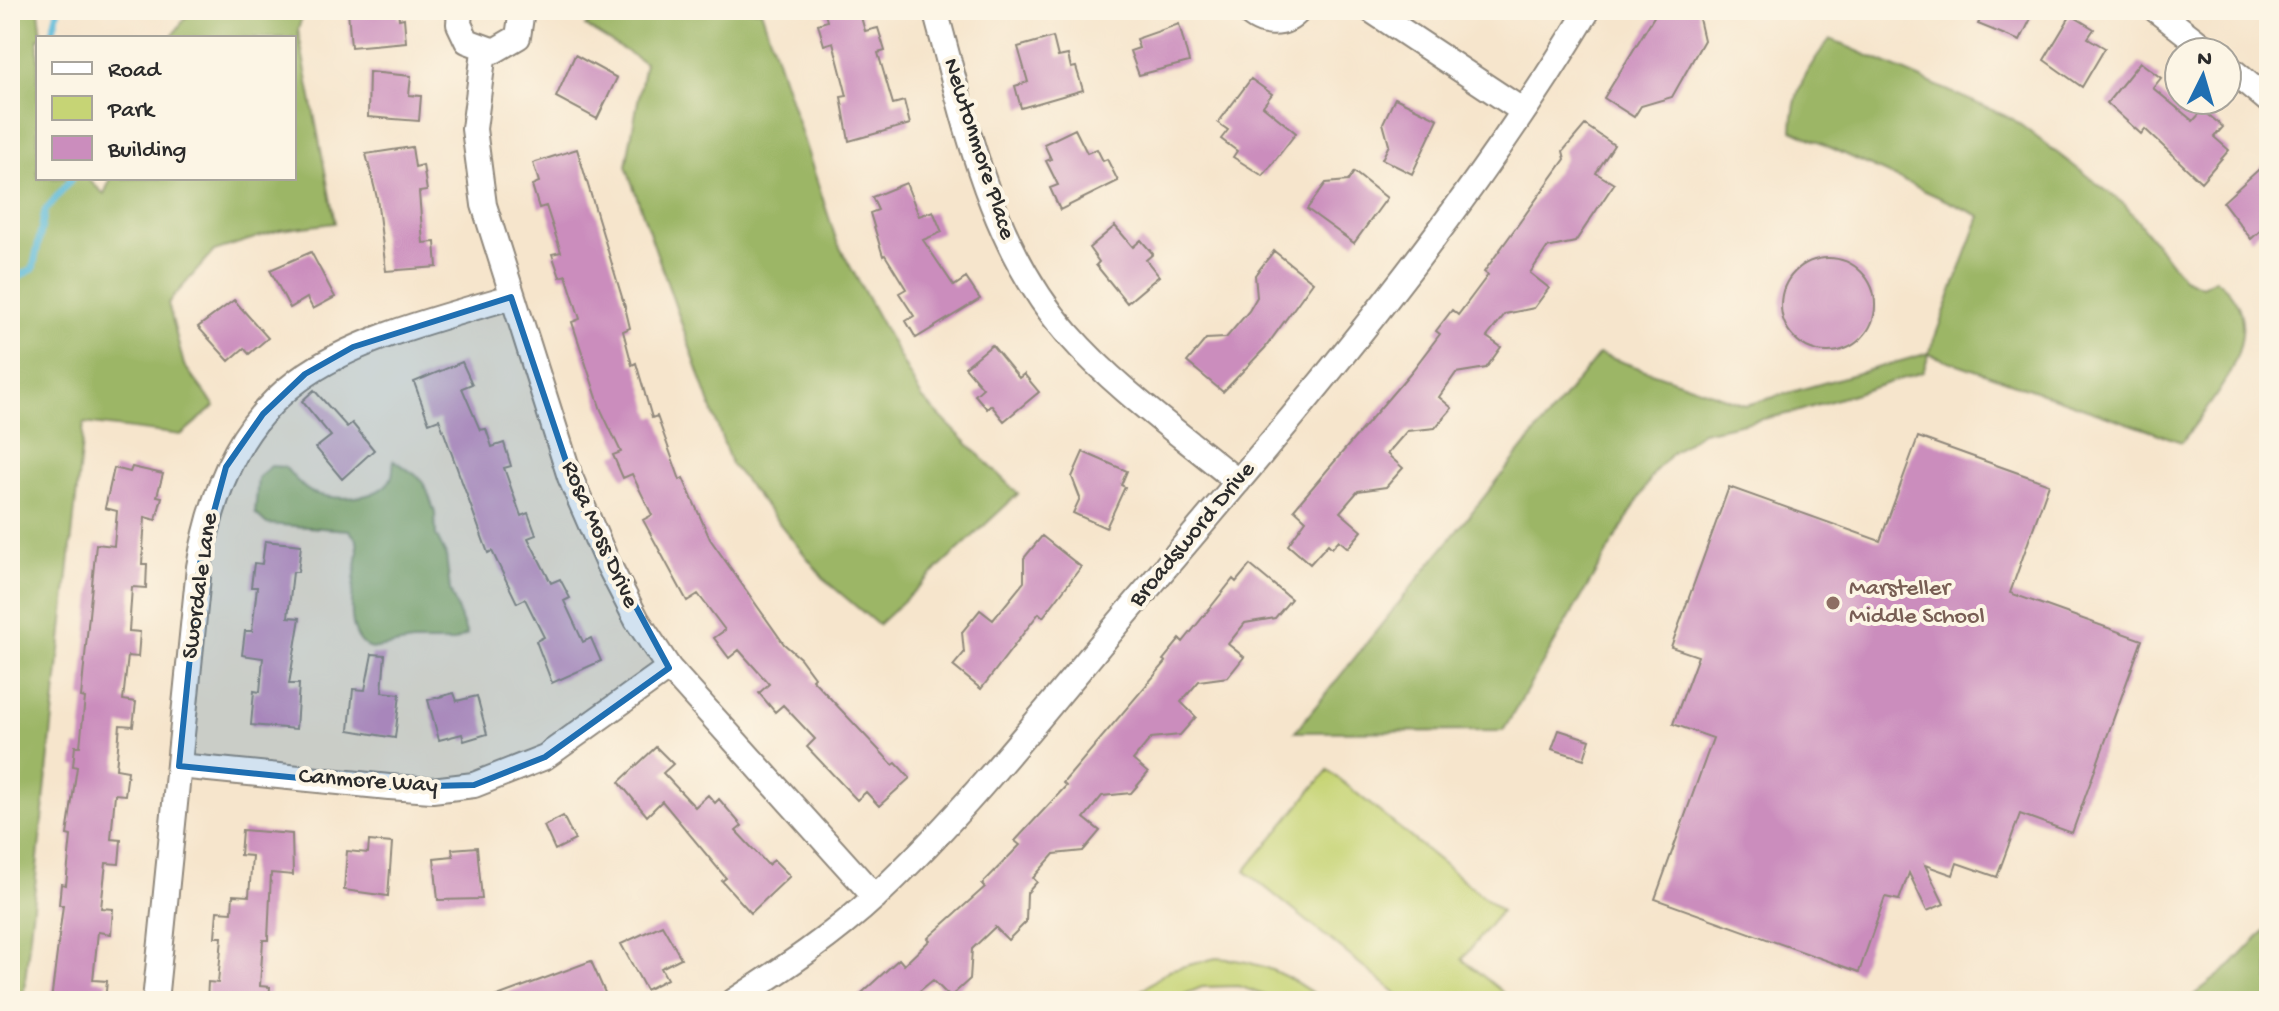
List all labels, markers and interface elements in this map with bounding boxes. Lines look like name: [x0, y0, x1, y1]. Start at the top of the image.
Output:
legend: [36, 36, 296, 180]
north arrow: [2163, 36, 2243, 116]
text: N: [2196, 46, 2213, 74]
street label: Newtonmore Place: [935, 55, 1021, 244]
text: Road: [108, 57, 162, 86]
text: Park: [107, 97, 156, 126]
text: Building: [107, 137, 186, 166]
street label: Broadsword Drive: [1123, 456, 1263, 614]
street label: Rosa Moss Drive: [554, 457, 645, 613]
street label: Swordale Lane: [176, 510, 226, 661]
place label: Marsteller Middle School: [1849, 575, 1985, 632]
marker: Marsteller Middle School: [1824, 594, 1842, 612]
street label: Canmore Way: [297, 763, 439, 801]

